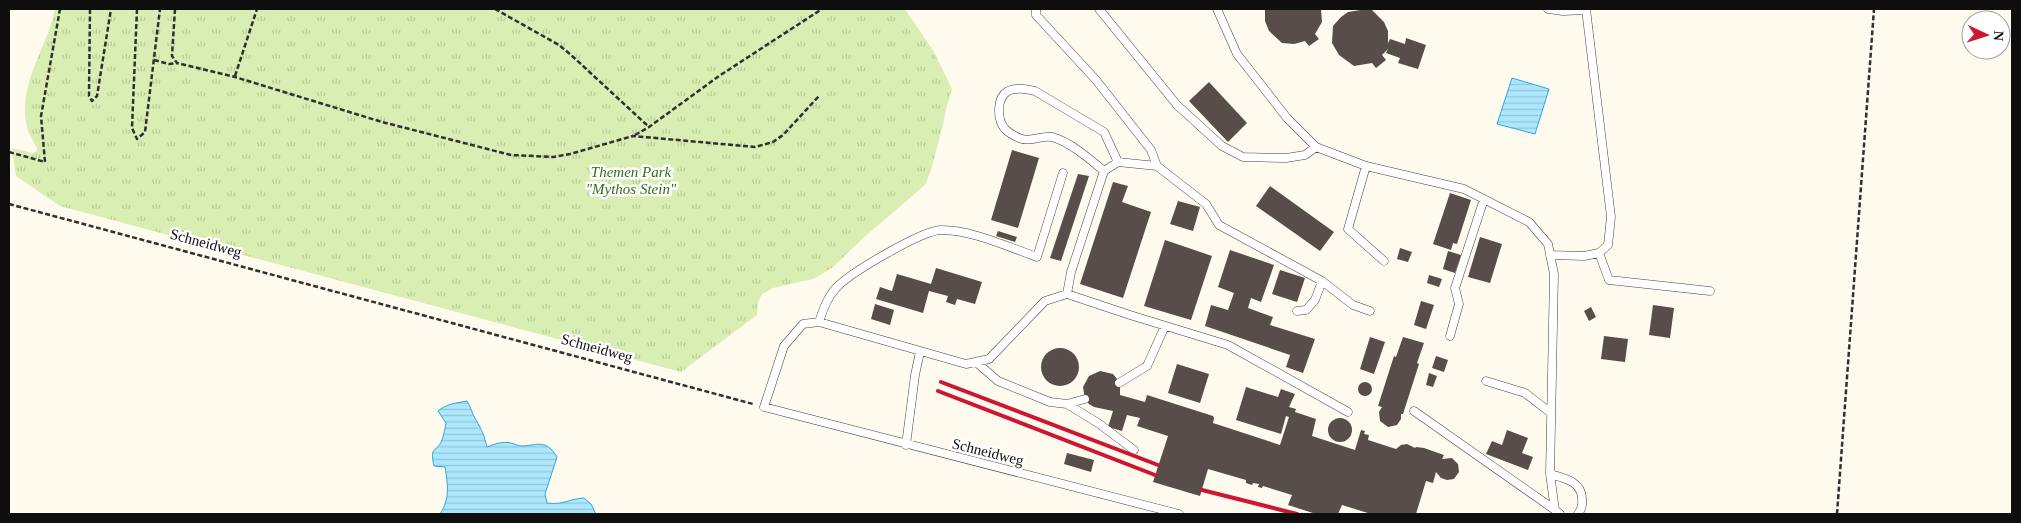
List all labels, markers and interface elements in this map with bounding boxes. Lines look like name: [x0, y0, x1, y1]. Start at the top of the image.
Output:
north arrow: [1961, 10, 2011, 60]
text: N: [1991, 30, 2006, 41]
park label: Themen Park "Mythos Stein": [586, 164, 677, 197]
street label: Schneidweg: [169, 226, 244, 260]
street label: Schneidweg: [560, 331, 635, 365]
street label: Schneidweg: [950, 435, 1026, 469]

